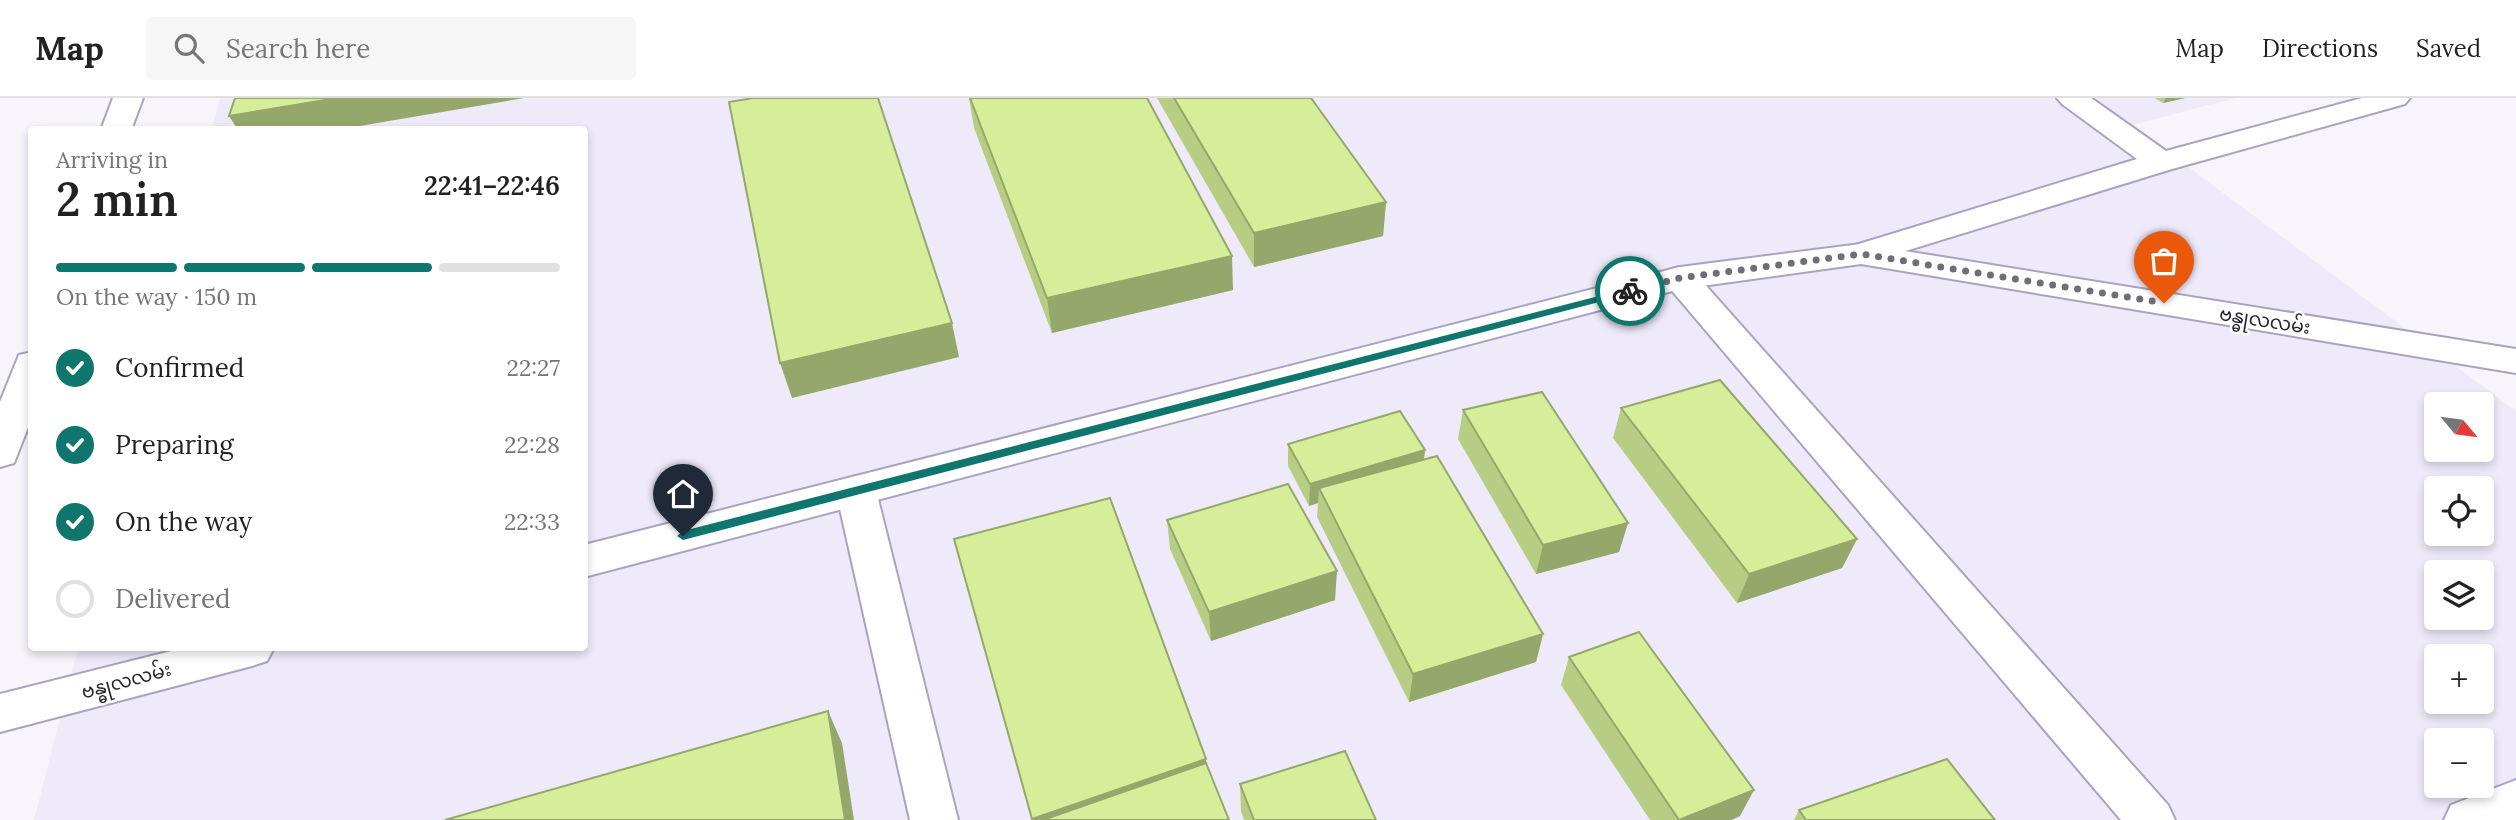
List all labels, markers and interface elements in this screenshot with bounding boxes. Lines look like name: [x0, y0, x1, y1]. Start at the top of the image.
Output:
search box: [146, 17, 636, 80]
text: Map: [35, 27, 104, 69]
icon: search: [170, 29, 208, 67]
text: Search here: [226, 32, 370, 65]
text: Map: [2175, 33, 2224, 64]
text: Directions: [2262, 33, 2378, 64]
text: Saved: [2416, 33, 2481, 64]
text: Arriving in: [56, 145, 168, 174]
text: 22:41–22:46: [424, 169, 560, 202]
text: 2 min: [56, 170, 178, 229]
pin: [2134, 231, 2194, 303]
icon: bag: [2145, 242, 2183, 280]
courier: [1595, 256, 1665, 326]
icon: bike: [1611, 272, 1649, 310]
text: On the way · 150 m: [56, 282, 257, 311]
street label: ဗန္ဓုလလမ်း: [2217, 299, 2313, 343]
icon: check: [56, 349, 94, 387]
text: Confirmed: [115, 351, 244, 384]
text: 22:27: [507, 353, 560, 382]
north arrow: [2424, 392, 2494, 462]
map controls: [2424, 392, 2494, 798]
icon: check: [56, 426, 94, 464]
text: Preparing: [115, 428, 234, 461]
text: 22:28: [504, 430, 560, 459]
pin: [653, 464, 713, 536]
icon: home: [664, 475, 702, 513]
button: locate: [2424, 476, 2494, 546]
icon: check: [56, 503, 94, 541]
text: On the way: [115, 505, 252, 538]
text: 22:33: [504, 507, 560, 536]
button: layers: [2424, 560, 2494, 630]
text: Delivered: [115, 582, 231, 615]
button: +: [2424, 644, 2494, 714]
street label: ဗန္ဓုလလမ်း: [78, 655, 175, 708]
button: −: [2424, 728, 2494, 798]

